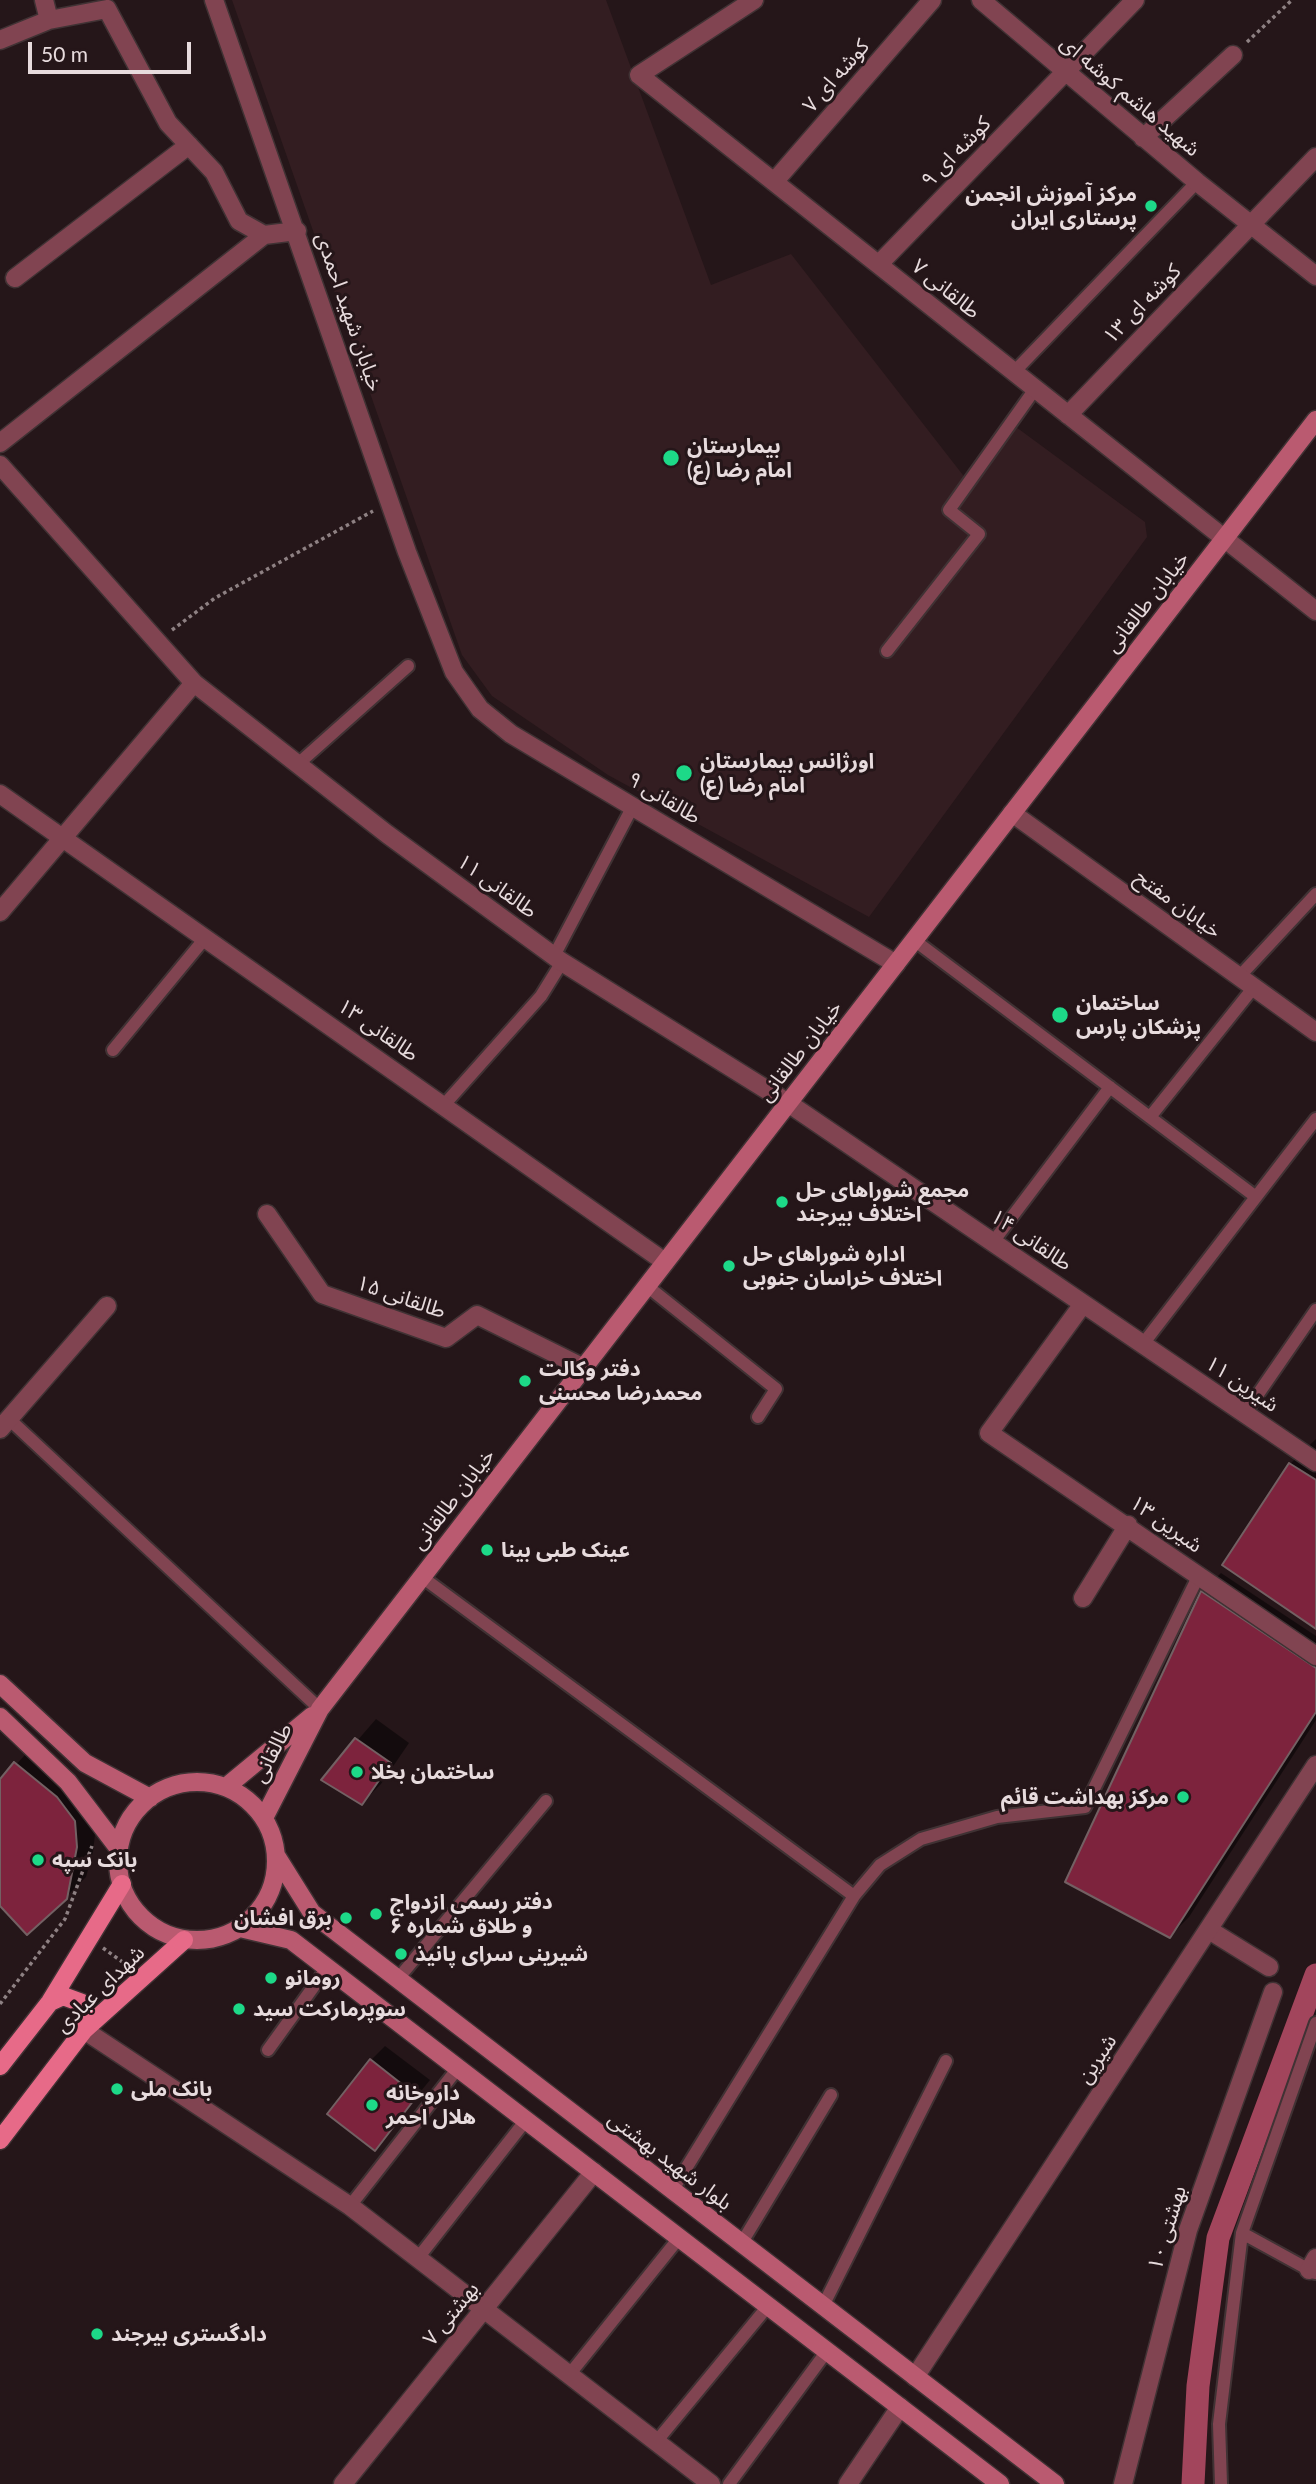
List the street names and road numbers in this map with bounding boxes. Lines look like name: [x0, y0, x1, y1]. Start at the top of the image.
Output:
street label: شهید هاشم کوشه ای: [1055, 30, 1205, 162]
street label: کوشه ای ۷: [797, 34, 875, 118]
street label: کوشه ای ۹: [916, 111, 996, 193]
street label: خیابان شهید احمدی: [310, 229, 388, 395]
street label: طالقانی ۷: [907, 254, 985, 324]
street label: کوشه ای ۱۳: [1098, 259, 1186, 349]
street label: خیابان طالقانی: [1100, 546, 1194, 658]
street label: طالقانی ۹: [623, 766, 705, 830]
street label: طالقانی ۱۱: [452, 849, 542, 923]
street label: خیابان مفتح: [1130, 864, 1226, 944]
street label: طالقانی ۱۳: [333, 993, 423, 1067]
street label: خیابان طالقانی: [753, 995, 847, 1107]
street label: طالقانی ۱۴: [985, 1204, 1077, 1276]
street label: طالقانی ۱۵: [353, 1270, 449, 1324]
street label: شیرین ۱۱: [1201, 1350, 1283, 1418]
street label: خیابان طالقانی: [406, 1443, 500, 1555]
street label: شیرین ۱۳: [1125, 1490, 1207, 1558]
street label: طالقانی: [246, 1719, 298, 1787]
street label: شهدای عبادی: [50, 1940, 150, 2038]
street label: شیرین: [1072, 2030, 1122, 2088]
street label: بلوار شهید بهشتی: [603, 2106, 737, 2216]
street label: بهشتی ۱۰: [1142, 2183, 1192, 2273]
street label: بهشتی ۷: [418, 2277, 484, 2351]

